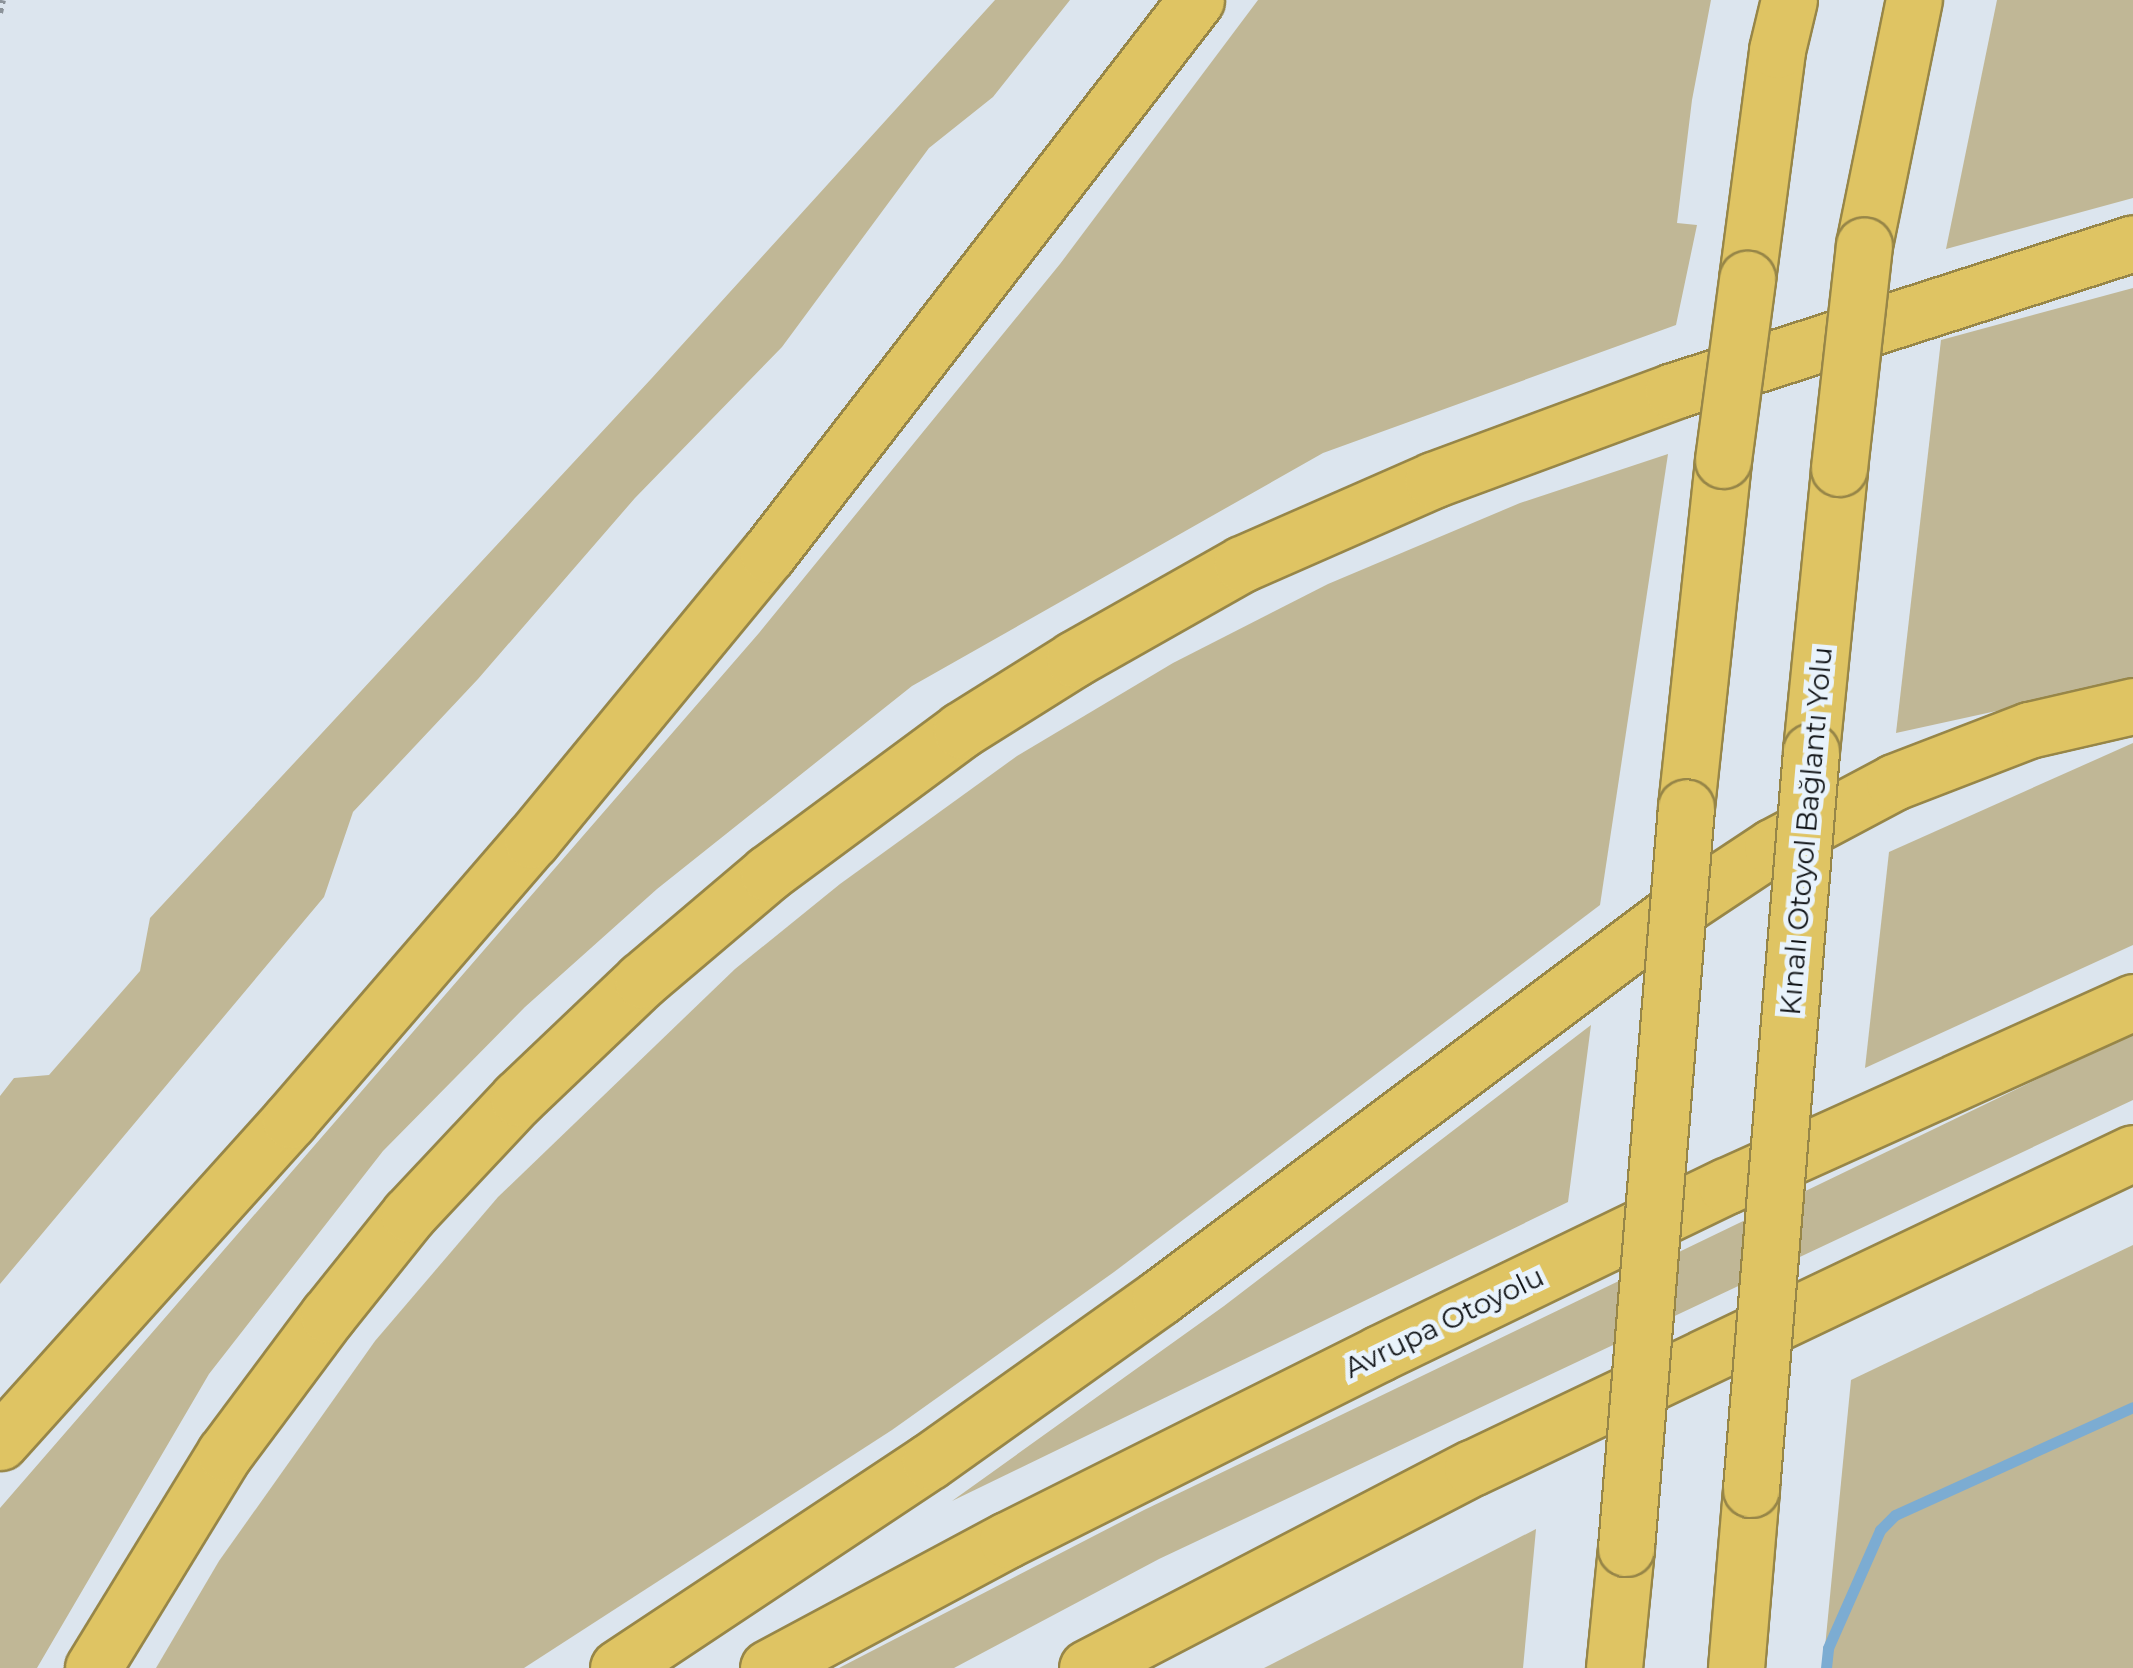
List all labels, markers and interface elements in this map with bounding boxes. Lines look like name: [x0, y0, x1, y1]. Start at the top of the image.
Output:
street label: Kınalı Otoyol Bağlantı Yolu: [1773, 645, 1839, 1017]
street label: Avrupa Otoyolu: [1339, 1259, 1549, 1385]

